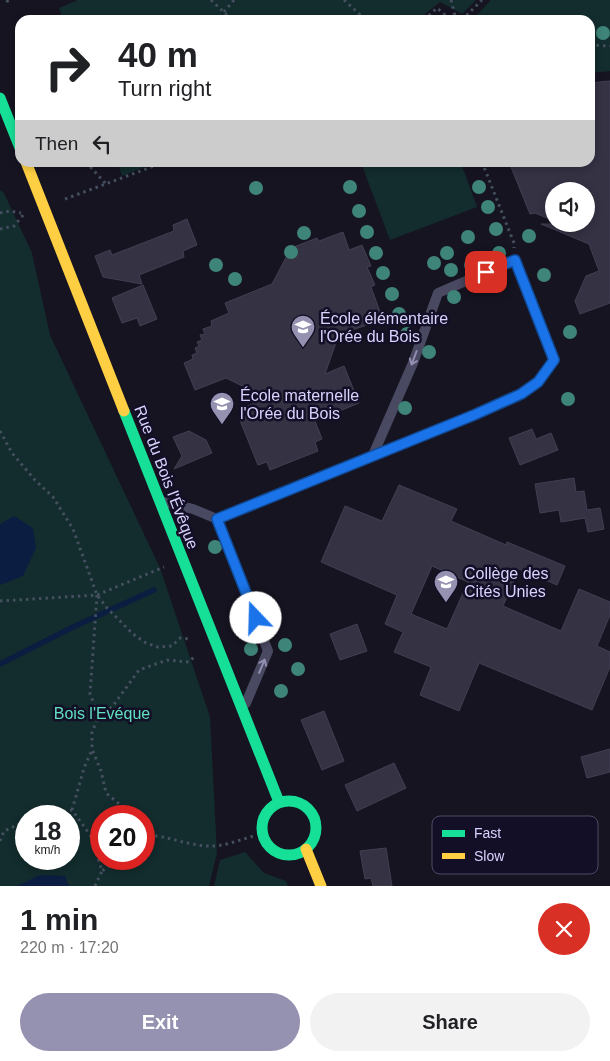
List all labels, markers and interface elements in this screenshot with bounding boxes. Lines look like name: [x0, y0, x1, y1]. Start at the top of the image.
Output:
icon: right: [35, 35, 100, 100]
text: 40 m: [118, 35, 198, 74]
text: Turn right: [118, 76, 211, 101]
icon: left: [88, 130, 116, 158]
text: Then: [35, 133, 78, 154]
map controls: [545, 182, 595, 232]
button: sound: [545, 182, 595, 232]
pin: [465, 251, 507, 293]
icon: arrive: [472, 258, 500, 286]
place label: École élémentaire l'Orée du Bois: [320, 309, 448, 345]
school or university icon: École élémentaire l'Orée du Bois: [290, 314, 316, 348]
one-way arrow: [409, 350, 418, 365]
place label: École maternelle l'Orée du Bois: [240, 386, 359, 422]
school or university icon: École maternelle l'Orée du Bois: [209, 391, 235, 425]
street label: Rue du Bois l'Évêque: [131, 403, 203, 551]
place label: Collège des Cités Unies: [464, 565, 549, 600]
school or university icon: Collège des Cités Unies: [433, 569, 459, 603]
position arrow: [229, 591, 281, 643]
one-way arrow: [258, 659, 267, 674]
park label: Bois l'Evéque: [54, 705, 150, 722]
speed limit sign: 20: [90, 805, 155, 870]
legend: [432, 816, 598, 874]
text: 18: [34, 817, 61, 845]
text: Fast: [474, 825, 501, 841]
text: km/h: [34, 843, 61, 857]
text: Slow: [474, 848, 505, 864]
text: 1 min: [20, 903, 98, 936]
button: close: [538, 903, 590, 955]
text: 220 m · 17:20: [20, 939, 119, 956]
button: Exit: [20, 993, 300, 1051]
button: Share: [310, 993, 590, 1051]

